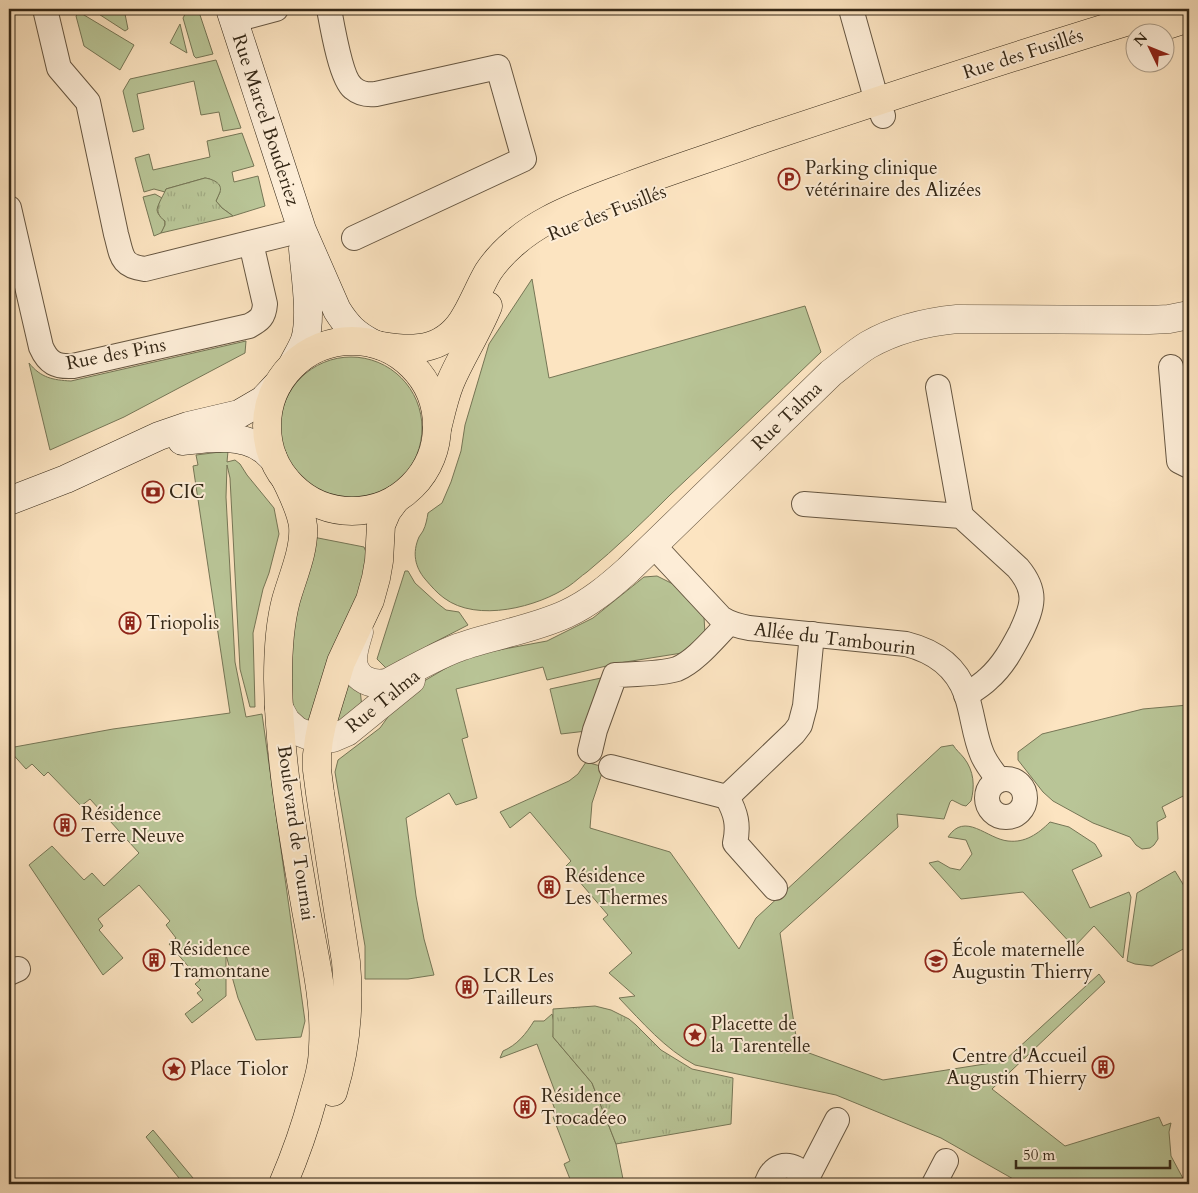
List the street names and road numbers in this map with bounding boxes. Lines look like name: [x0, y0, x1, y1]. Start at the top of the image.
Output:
street label: Rue des Fusillés: [959, 22, 1087, 86]
street label: Rue Marcel Bouderiez: [226, 31, 306, 210]
street label: Rue des Fusillés: [544, 178, 670, 248]
street label: Rue des Pins: [64, 332, 168, 376]
street label: Rue Talma: [746, 376, 828, 456]
street label: Allée du Tambourin: [752, 616, 918, 662]
street label: Rue Talma: [340, 663, 426, 739]
street label: Boulevard de Tournai: [271, 744, 321, 922]

